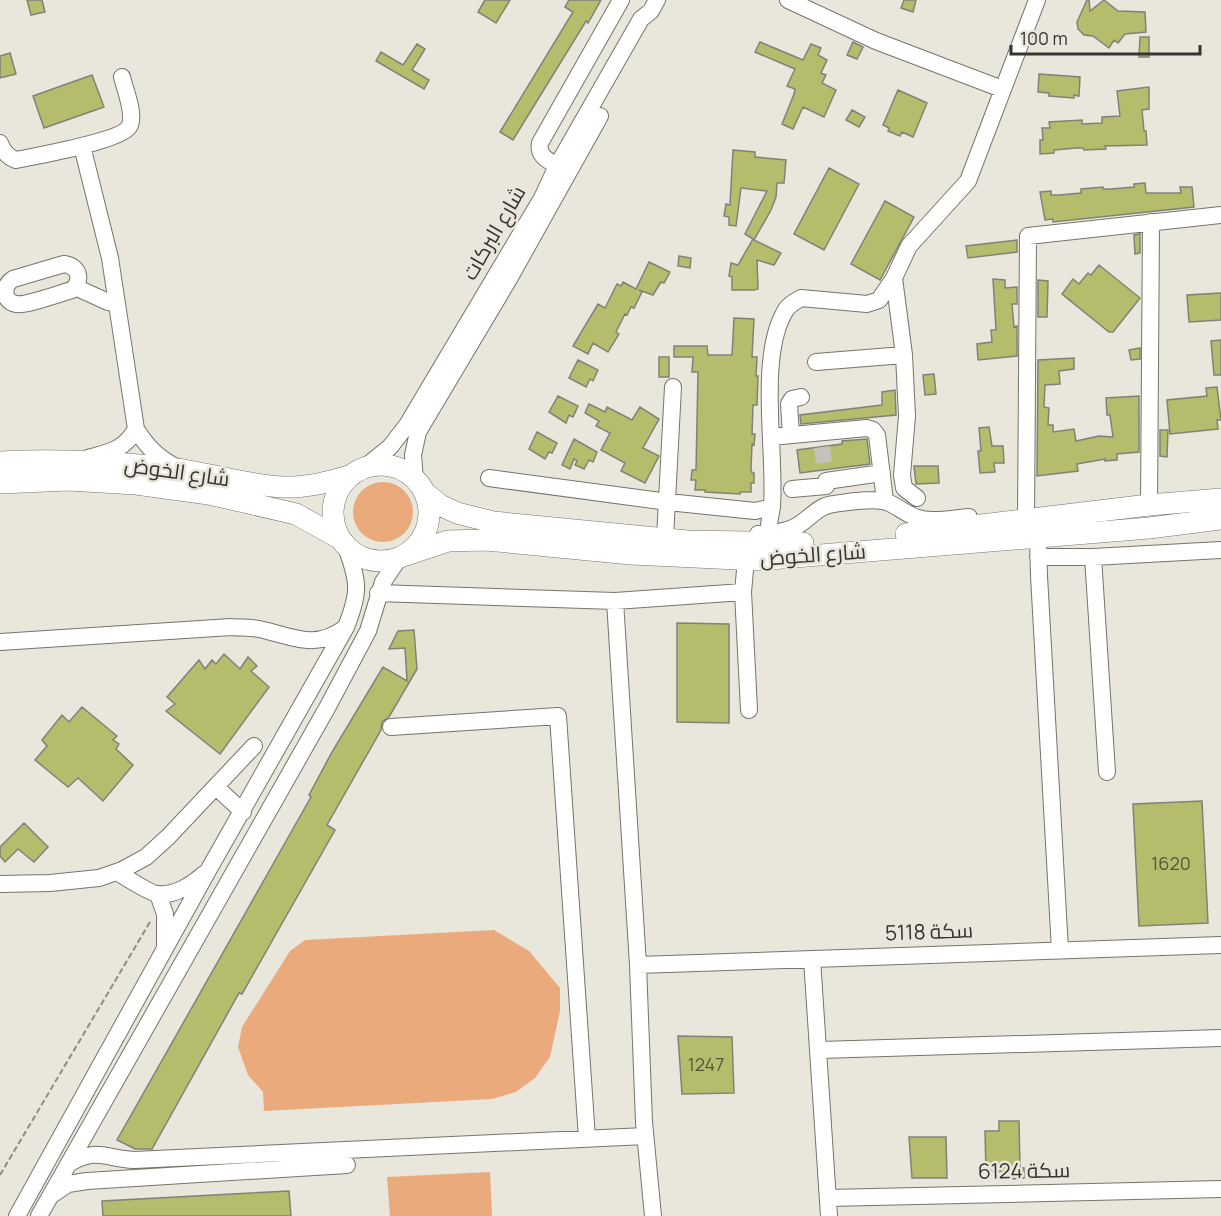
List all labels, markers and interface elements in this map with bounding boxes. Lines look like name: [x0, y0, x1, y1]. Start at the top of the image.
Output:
scale bar: [1011, 18, 1200, 56]
text: 100 m: [1020, 26, 1068, 50]
street label: شارع البركات: [455, 180, 532, 285]
street label: شارع الخوض: [123, 450, 232, 493]
street label: شارع الخوض: [759, 536, 867, 573]
house number: 1620: [1151, 851, 1191, 875]
street label: سكة 5118: [884, 915, 974, 947]
house number: 1247: [688, 1052, 724, 1076]
street label: سكة 6124: [978, 1155, 1070, 1185]

